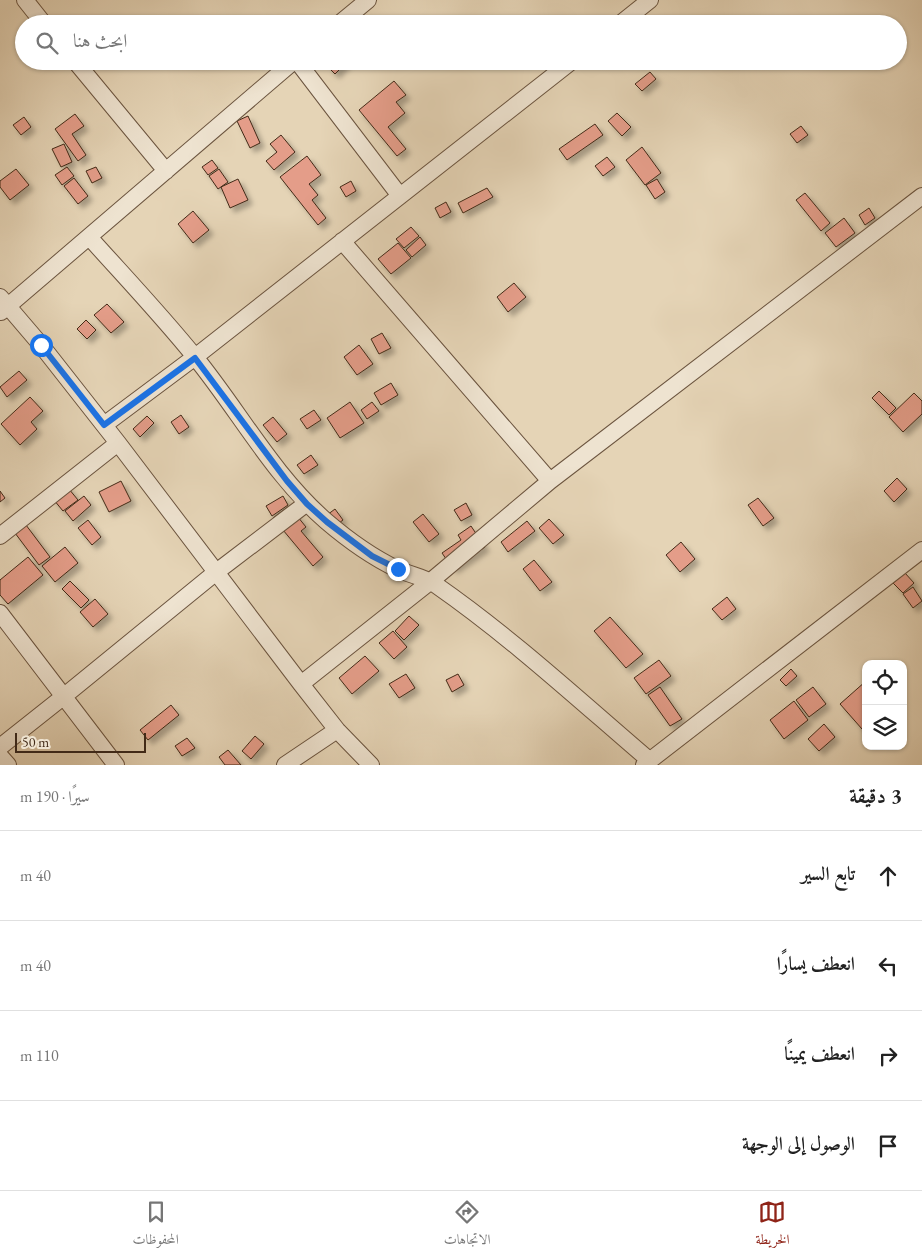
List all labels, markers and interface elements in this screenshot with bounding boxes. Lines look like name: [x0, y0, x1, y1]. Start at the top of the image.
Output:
search box: [15, 15, 907, 70]
text: ابحث هنا: [73, 28, 127, 53]
icon: search: [33, 29, 61, 57]
route start: [30, 334, 53, 357]
route end: [387, 558, 410, 581]
map controls: [862, 660, 907, 750]
button: locate: [862, 660, 907, 705]
button: layers: [862, 705, 907, 750]
scale bar: [15, 730, 146, 753]
text: 50 m: [22, 733, 49, 751]
text: 3 دقيقة: [849, 782, 902, 809]
text: سيرًا · 190 m: [20, 786, 90, 807]
text: تابع السير: [801, 861, 855, 886]
icon: ahead: [874, 862, 902, 890]
text: 40 m: [20, 865, 51, 886]
text: انعطف يسارًا: [777, 951, 855, 976]
icon: left: [874, 952, 902, 980]
text: 40 m: [20, 955, 51, 976]
text: انعطف يمينًا: [784, 1041, 855, 1066]
icon: right: [874, 1042, 902, 1070]
text: 110 m: [20, 1045, 59, 1066]
text: الوصول إلى الوجهة: [742, 1131, 855, 1156]
icon: arrive: [874, 1132, 902, 1160]
tab: المحفوظات: [133, 1198, 179, 1253]
tab: الاتجاهات: [444, 1198, 490, 1253]
tab: الخريطة: [755, 1198, 790, 1253]

